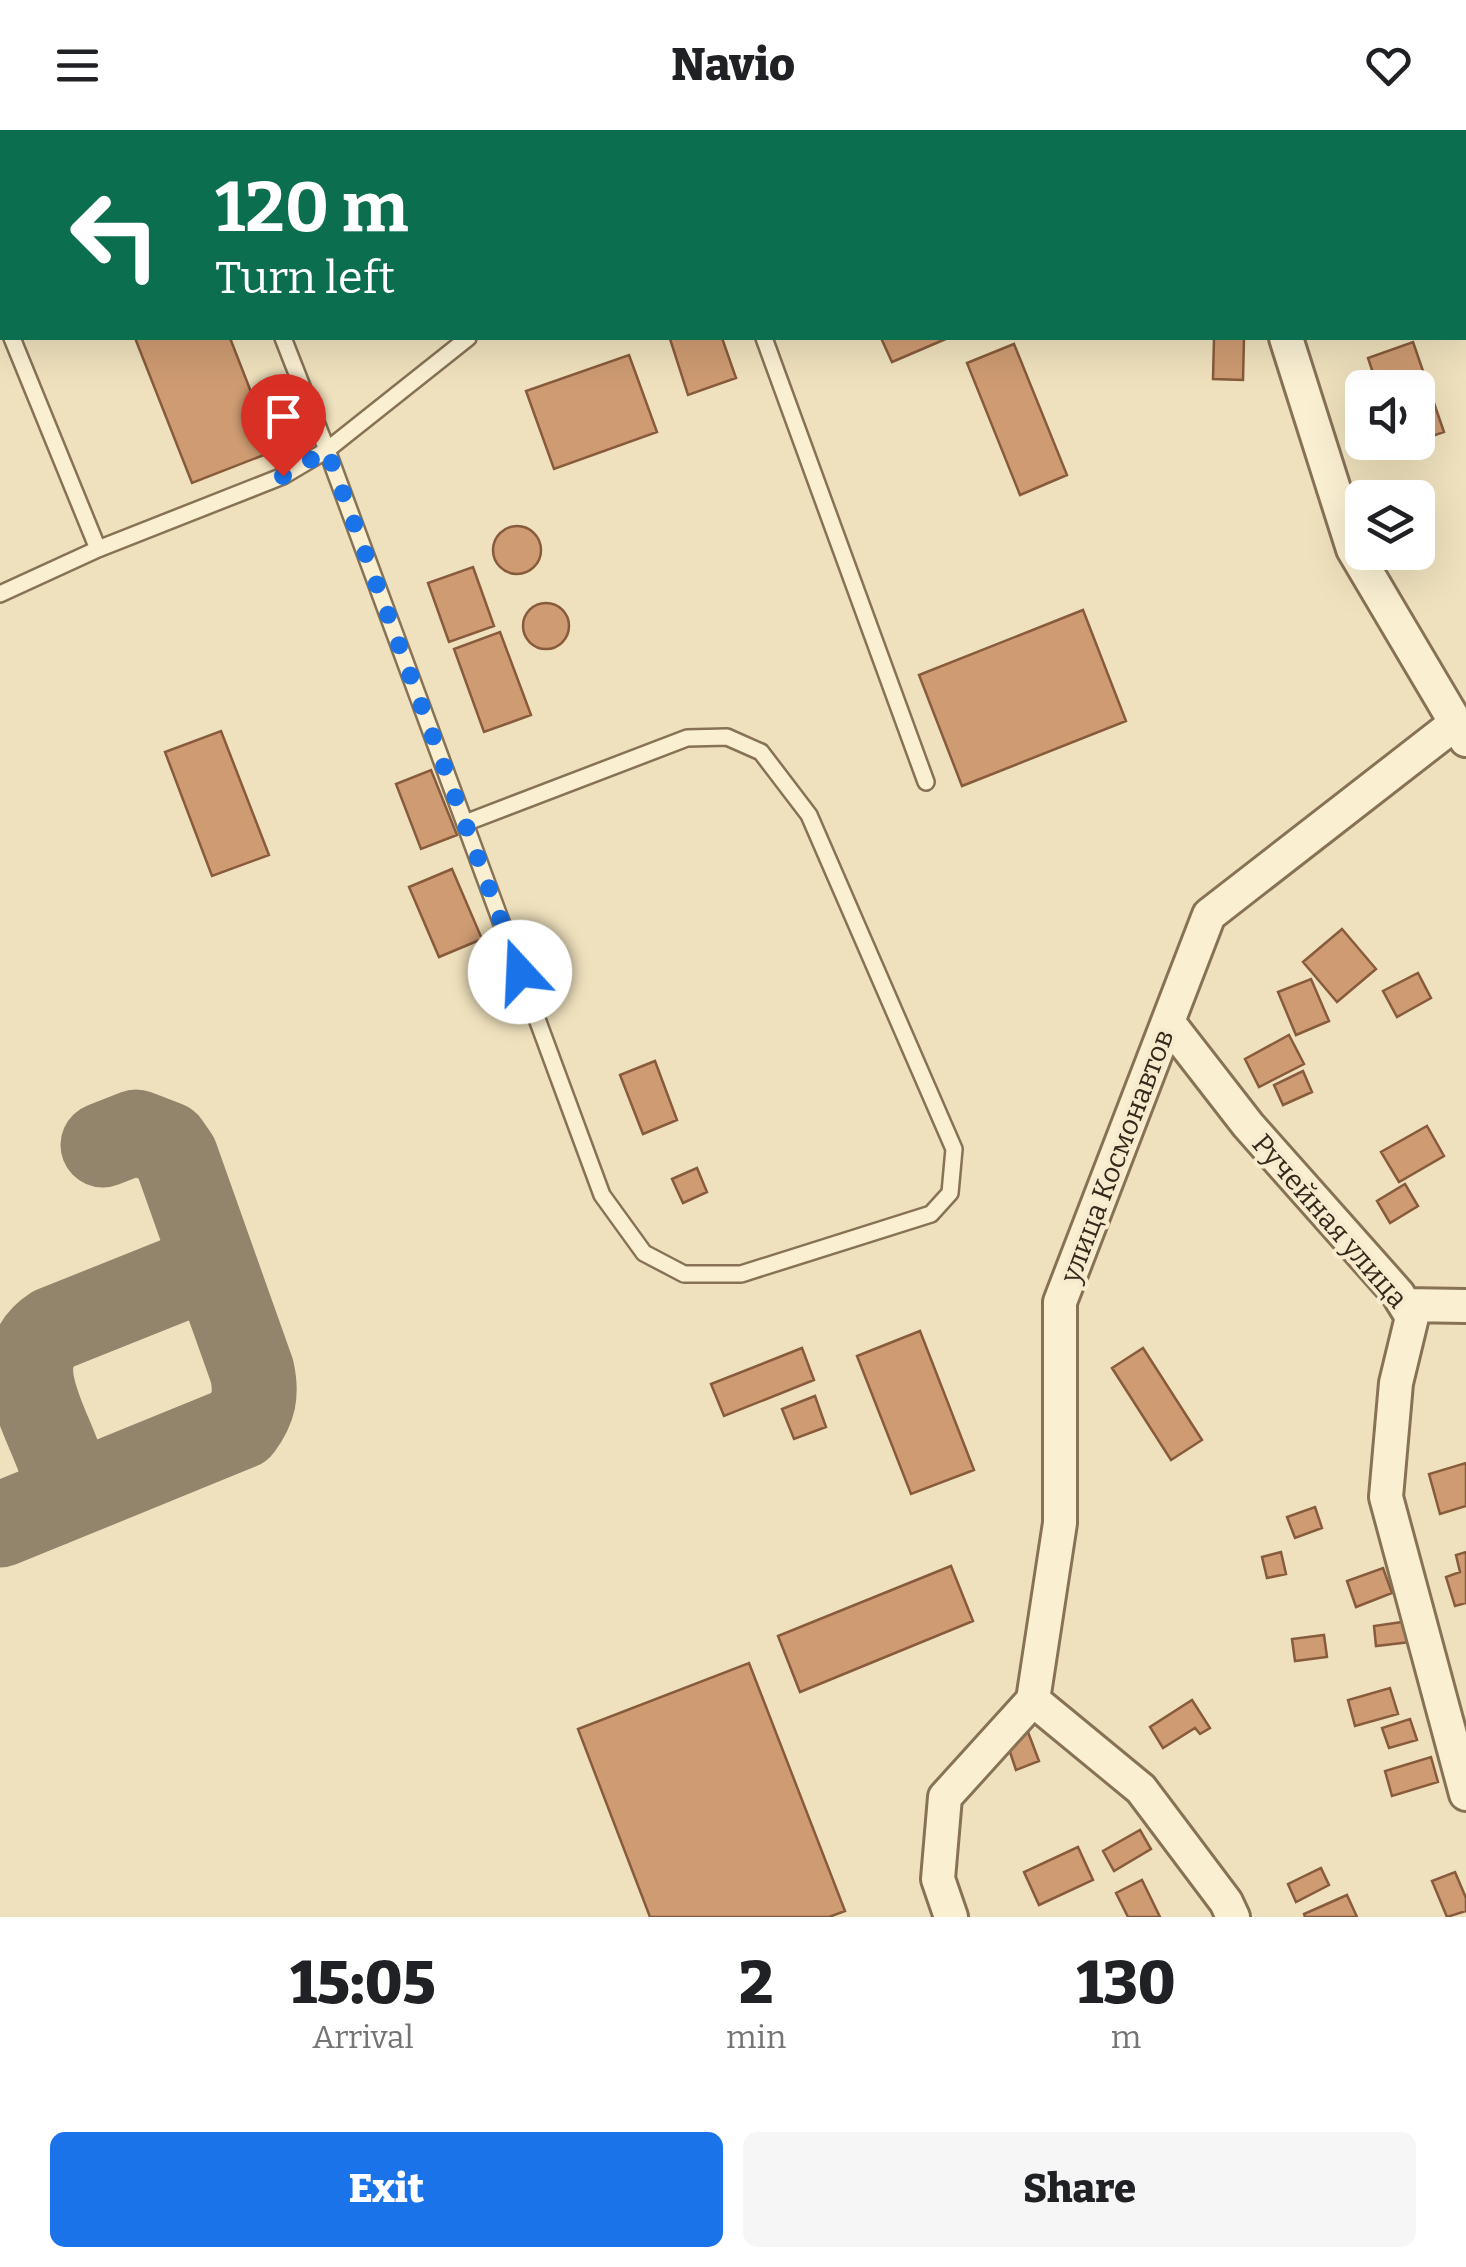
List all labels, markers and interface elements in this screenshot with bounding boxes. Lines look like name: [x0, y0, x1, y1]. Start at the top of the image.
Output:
icon: menu: [50, 38, 105, 93]
text: Navio: [671, 38, 795, 92]
icon: heart: [1361, 38, 1416, 93]
text: 120 m: [215, 166, 408, 250]
icon: left: [50, 170, 180, 300]
text: Turn left: [215, 251, 395, 305]
map controls: [1345, 370, 1435, 570]
button: sound: [1345, 370, 1435, 460]
pin: [241, 374, 326, 477]
icon: arrive: [256, 389, 311, 444]
button: layers: [1345, 480, 1435, 570]
position arrow: [468, 920, 572, 1024]
street label: улица Космонавтов: [1053, 1025, 1181, 1288]
street label: Ручейная улица: [1246, 1127, 1414, 1315]
text: 15:05: [290, 1947, 436, 2019]
text: 2: [739, 1947, 773, 2019]
text: 130: [1076, 1947, 1176, 2019]
text: Arrival: [312, 2018, 414, 2056]
text: min: [726, 2018, 786, 2056]
text: m: [1111, 2018, 1141, 2056]
button: Exit: [50, 2132, 723, 2247]
button: Share: [743, 2132, 1416, 2247]

